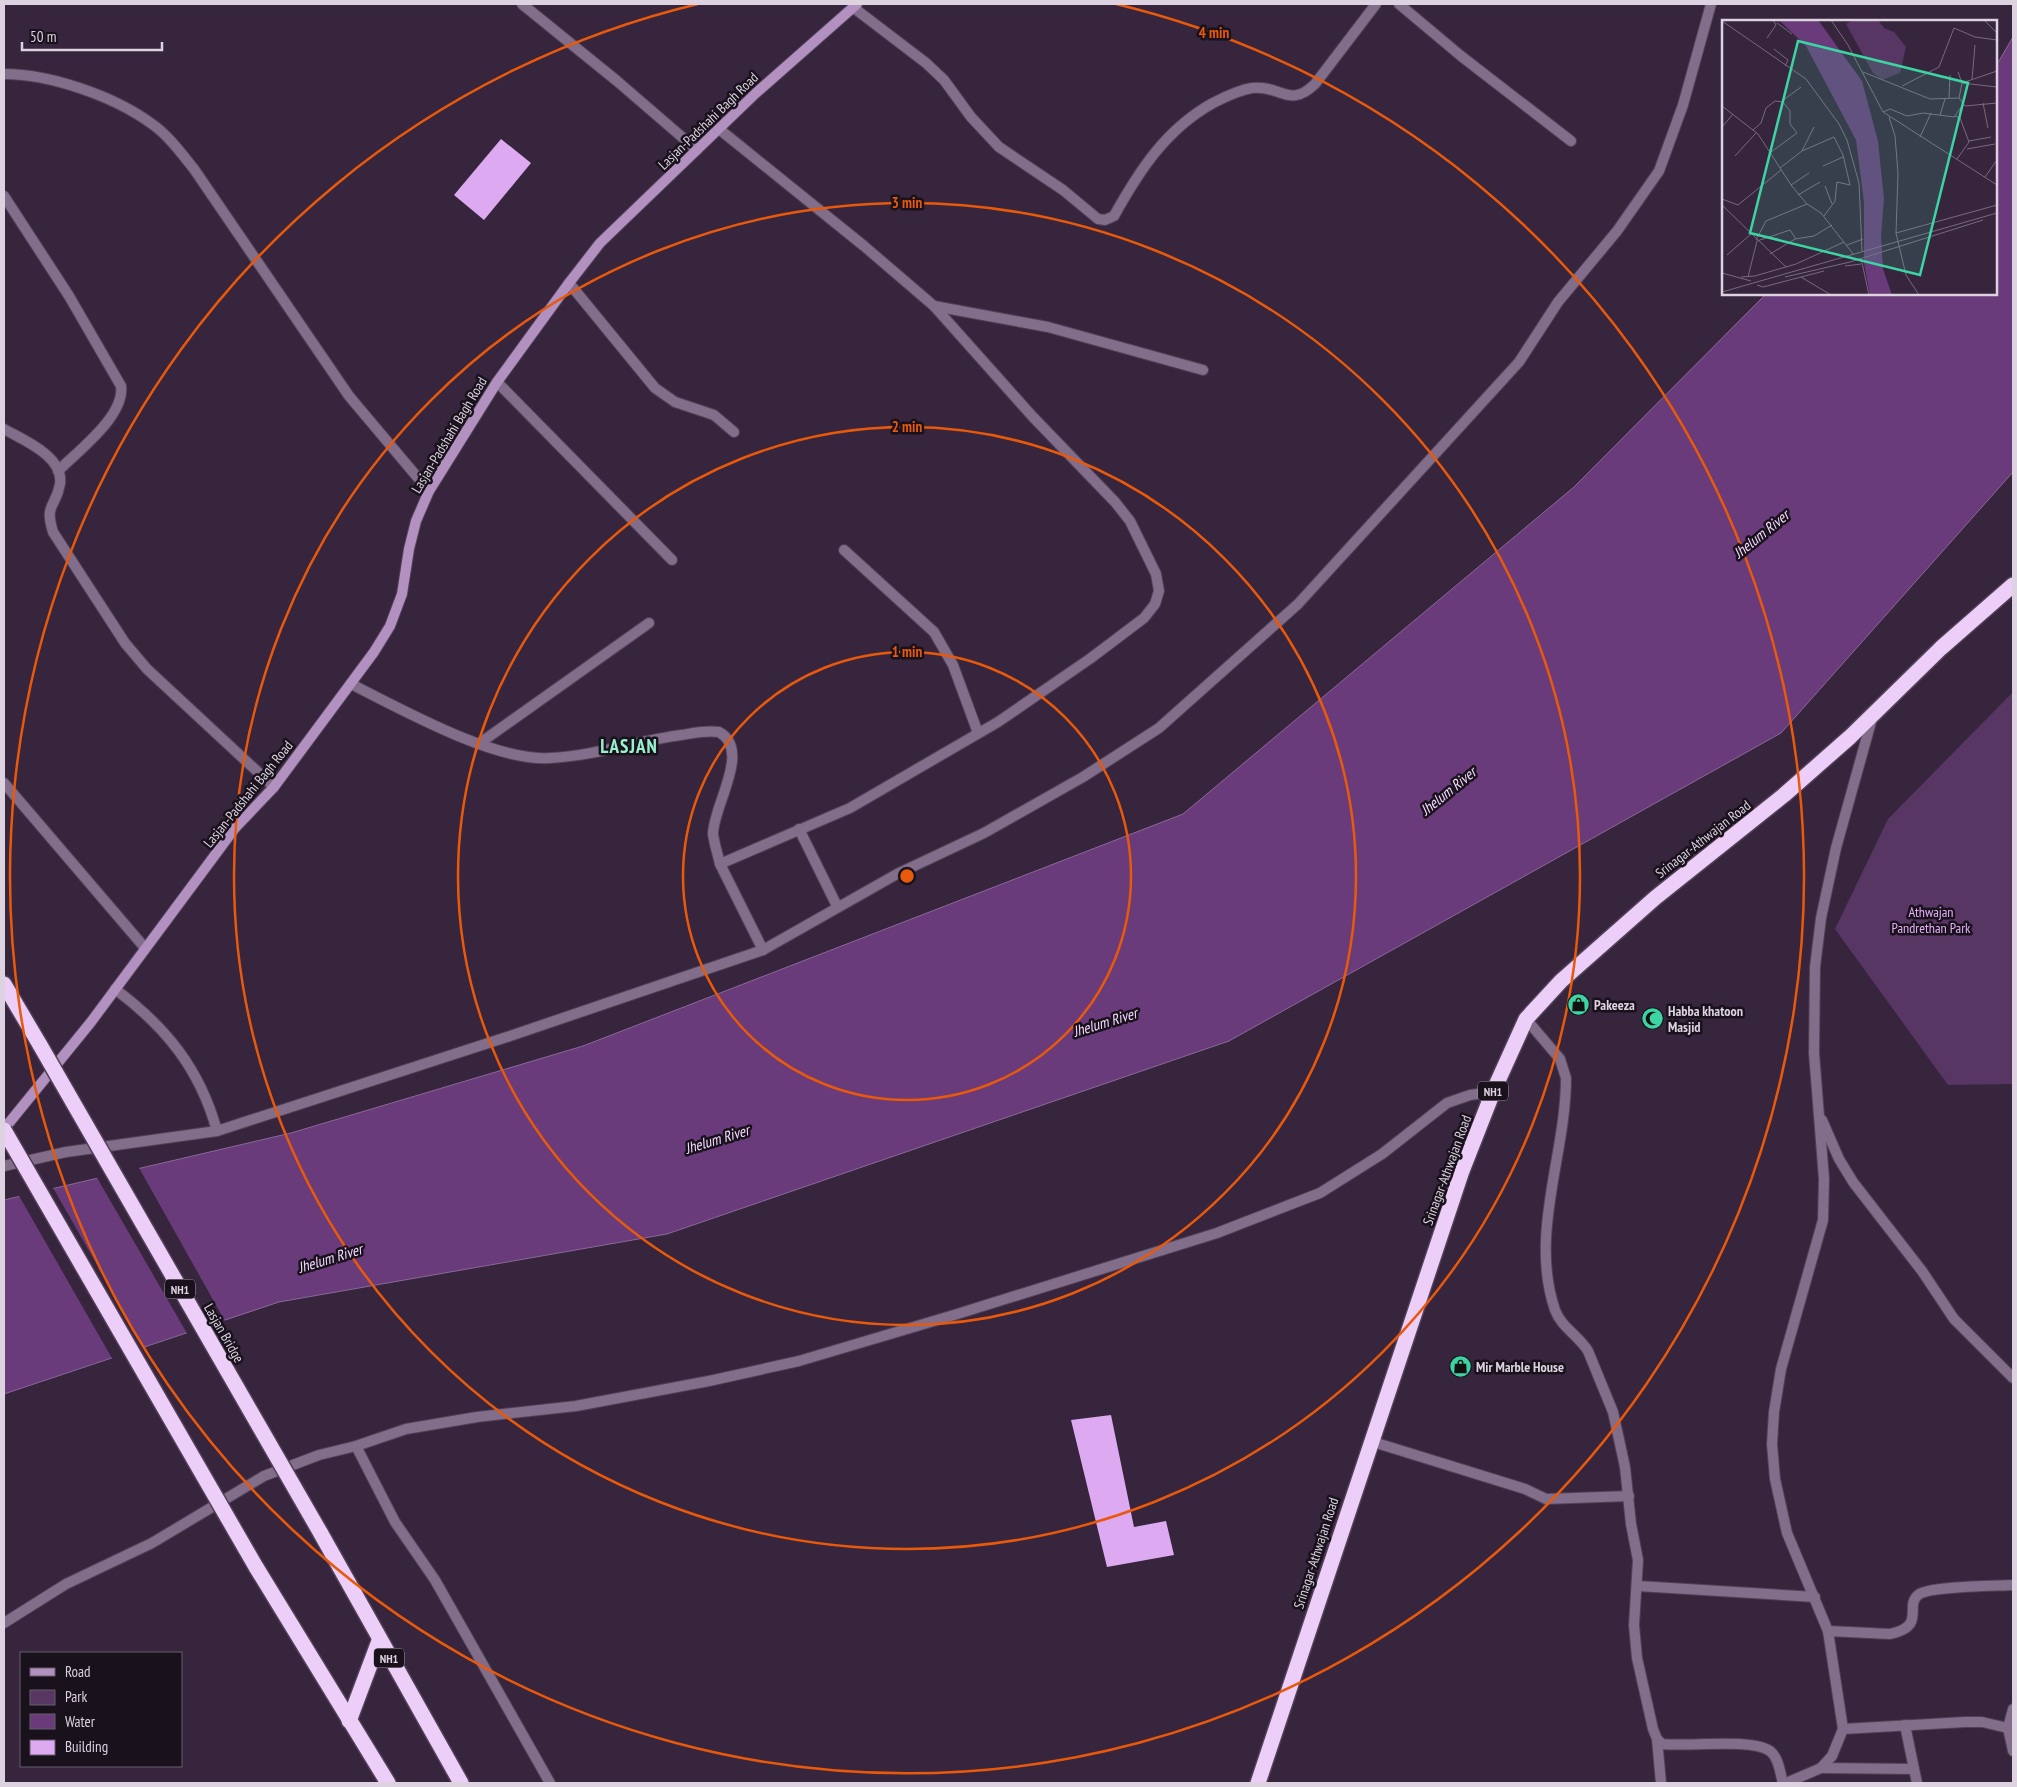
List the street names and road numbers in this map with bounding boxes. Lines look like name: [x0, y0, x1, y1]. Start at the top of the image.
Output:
street label: Lasjan-Padshahi Bagh Road: [654, 69, 762, 173]
street label: Lasjan-Padshahi Bagh Road: [407, 374, 491, 496]
street label: Lasjan-Padshahi Bagh Road: [199, 737, 297, 851]
street label: Srinagar-Athwajan Road: [1652, 796, 1754, 882]
road number: NH1: [1478, 1082, 1508, 1100]
street label: Srinagar-Athwajan Road: [1419, 1112, 1475, 1228]
road number: NH1: [165, 1280, 195, 1298]
street label: Lasjan Bridge: [200, 1300, 248, 1366]
street label: Srinagar-Athwajan Road: [1290, 1495, 1342, 1611]
road number: NH1: [374, 1649, 404, 1668]

